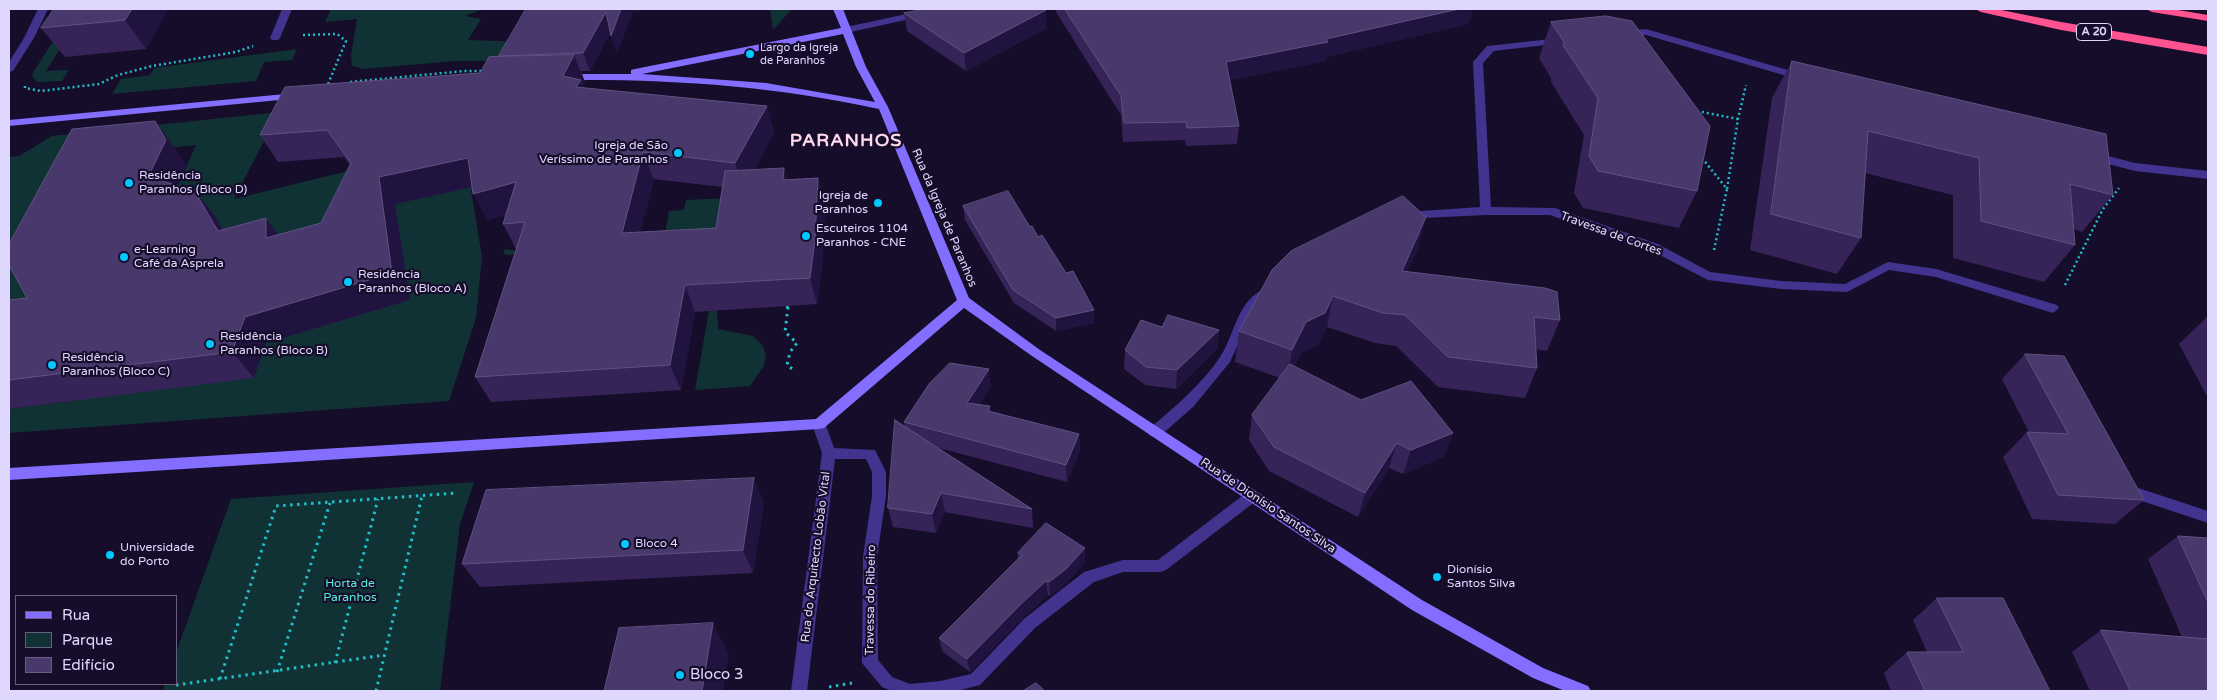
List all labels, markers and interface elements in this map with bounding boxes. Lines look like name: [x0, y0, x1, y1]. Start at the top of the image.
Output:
road number: A 20: [2076, 24, 2112, 41]
place label: Largo da Igreja de Paranhos: [760, 41, 838, 67]
marker: Largo da Igreja de Paranhos: [744, 48, 756, 60]
district label: PARANHOS: [789, 130, 903, 152]
place label: Igreja de São Veríssimo de Paranhos: [539, 139, 668, 167]
marker: Igreja de São Veríssimo de Paranhos: [672, 147, 684, 159]
street label: Rua da Igreja de Paranhos: [908, 147, 980, 289]
place label: Residência Paranhos (Bloco D): [139, 169, 247, 197]
marker: Residência Paranhos (Bloco D): [123, 177, 135, 189]
place label: Igreja de Paranhos: [814, 189, 868, 217]
marker: Igreja de Paranhos: [872, 197, 884, 209]
street label: Travessa de Cortes: [1558, 209, 1664, 259]
place label: Escuteiros 1104 Paranhos - CNE: [816, 222, 908, 250]
marker: Escuteiros 1104 Paranhos - CNE: [800, 230, 812, 242]
place label: e-Learning Café da Asprela: [134, 243, 224, 271]
marker: e-Learning Café da Asprela: [118, 251, 130, 263]
place label: Residência Paranhos (Bloco A): [358, 268, 466, 296]
marker: Residência Paranhos (Bloco A): [342, 276, 354, 288]
place label: Residência Paranhos (Bloco B): [220, 330, 328, 358]
marker: Residência Paranhos (Bloco B): [204, 338, 216, 350]
place label: Residência Paranhos (Bloco C): [62, 351, 170, 379]
marker: Residência Paranhos (Bloco C): [46, 359, 58, 371]
street label: Rua de Dionísio Santos Silva: [1198, 455, 1338, 557]
street label: Rua do Arquitecto Lobão Vital: [798, 471, 834, 643]
place label: Bloco 4: [635, 537, 678, 551]
marker: Bloco 4: [619, 538, 631, 550]
place label: Universidade do Porto: [120, 541, 194, 569]
street label: Travessa do Ribeiro: [863, 544, 879, 656]
marker: Universidade do Porto: [104, 549, 116, 561]
place label: Dionísio Santos Silva: [1447, 563, 1515, 591]
marker: Dionísio Santos Silva: [1431, 571, 1443, 583]
park label: Horta de Paranhos: [323, 577, 377, 605]
legend: [15, 595, 178, 685]
text: Rua: [62, 606, 90, 624]
text: Parque: [62, 631, 113, 649]
text: Edifício: [62, 656, 115, 674]
place label: Bloco 3: [690, 666, 744, 684]
marker: Bloco 3: [674, 669, 686, 681]

